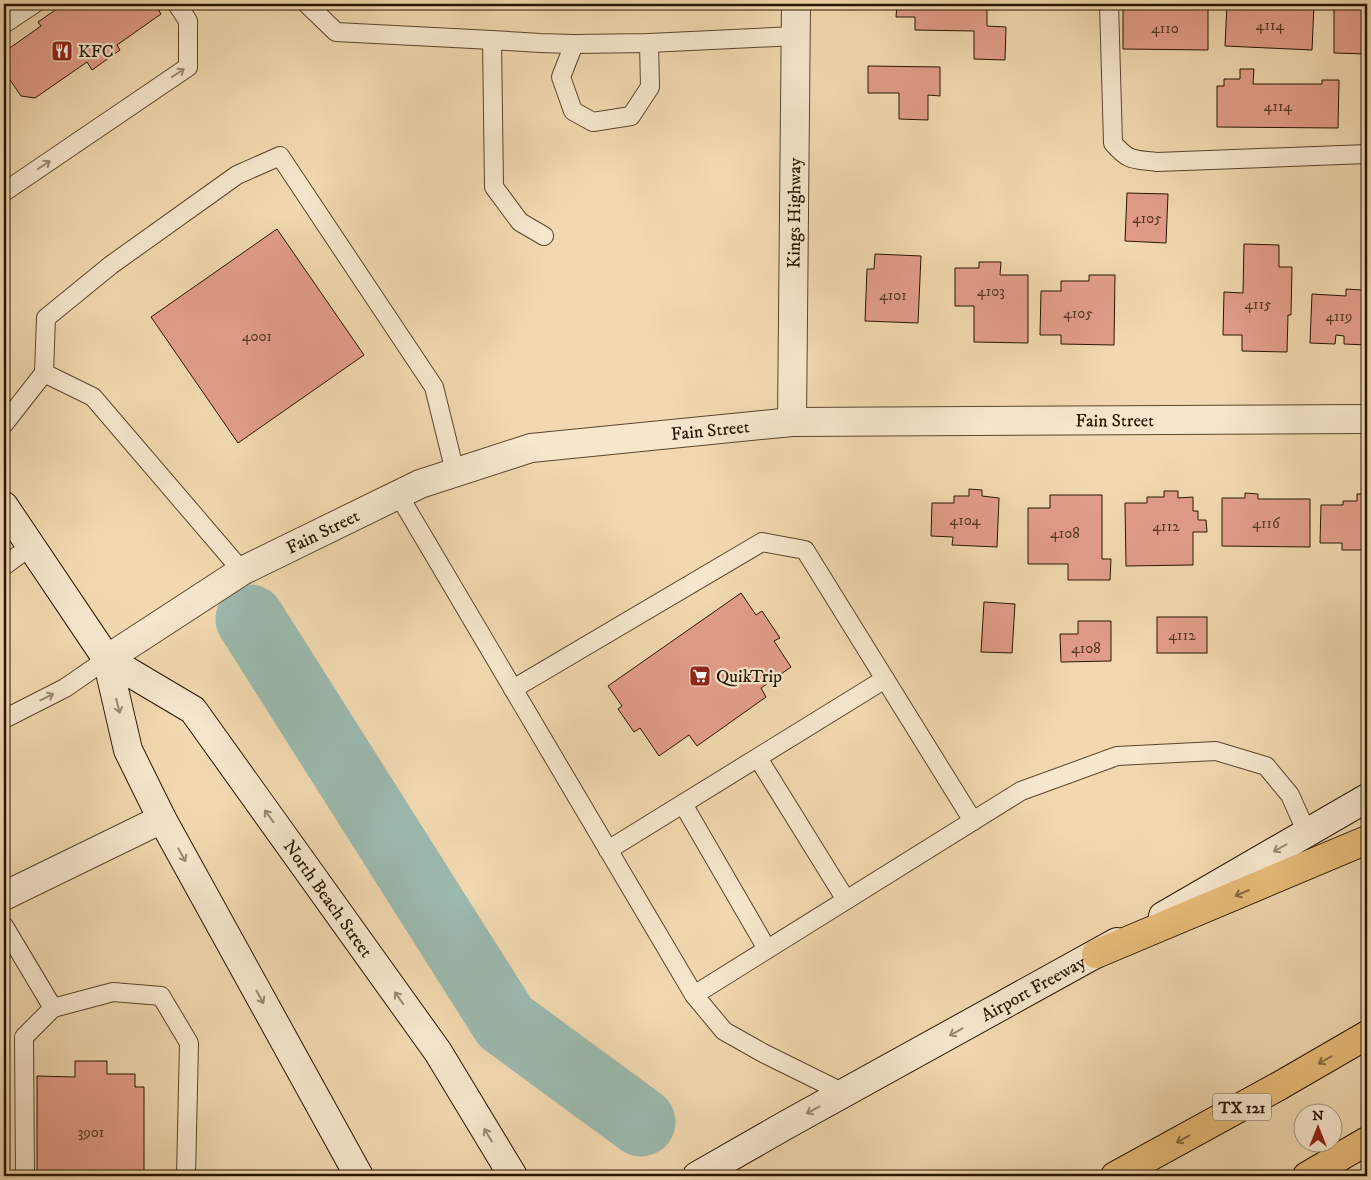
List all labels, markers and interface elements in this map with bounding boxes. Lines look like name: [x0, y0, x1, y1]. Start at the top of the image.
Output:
house number: 4114: [1256, 16, 1285, 35]
house number: 4110: [1151, 19, 1179, 38]
restaurant icon: KFC: [50, 39, 74, 63]
place label: KFC: [78, 41, 114, 63]
one-way arrow: [171, 68, 185, 78]
house number: 4114: [1264, 97, 1293, 116]
street label: Kings Highway: [783, 157, 807, 269]
one-way arrow: [37, 160, 51, 170]
house number: 4105: [1132, 209, 1162, 228]
house number: 4103: [977, 282, 1005, 301]
house number: 4101: [879, 286, 907, 305]
house number: 4115: [1244, 295, 1272, 314]
house number: 4105: [1063, 304, 1093, 323]
house number: 4119: [1325, 307, 1353, 326]
house number: 4001: [242, 327, 272, 346]
street label: Fain Street: [1075, 410, 1154, 433]
street label: Fain Street: [670, 416, 751, 446]
street label: Fain Street: [283, 505, 364, 560]
house number: 4104: [950, 511, 981, 530]
house number: 4116: [1252, 514, 1281, 533]
house number: 4112: [1152, 517, 1180, 536]
house number: 4108: [1050, 524, 1080, 543]
house number: 4112: [1168, 626, 1196, 645]
house number: 4108: [1071, 639, 1101, 658]
supermarket icon: QuikTrip: [688, 664, 712, 688]
place label: QuikTrip: [716, 666, 782, 688]
one-way arrow: [40, 692, 55, 702]
one-way arrow: [114, 698, 123, 714]
one-way arrow: [264, 809, 274, 823]
street label: North Beach Street: [278, 836, 377, 962]
one-way arrow: [1273, 844, 1287, 854]
one-way arrow: [177, 847, 187, 862]
one-way arrow: [1235, 888, 1250, 898]
street label: Airport Freeway: [977, 951, 1090, 1027]
one-way arrow: [255, 990, 265, 1005]
one-way arrow: [394, 992, 405, 1005]
one-way arrow: [948, 1027, 963, 1037]
one-way arrow: [1318, 1055, 1333, 1065]
road number: TX 121: [1213, 1094, 1271, 1120]
north arrow: [1294, 1102, 1344, 1152]
one-way arrow: [806, 1106, 821, 1115]
text: N: [1312, 1107, 1324, 1125]
house number: 3901: [78, 1123, 104, 1142]
one-way arrow: [482, 1128, 492, 1142]
one-way arrow: [1176, 1135, 1191, 1144]

